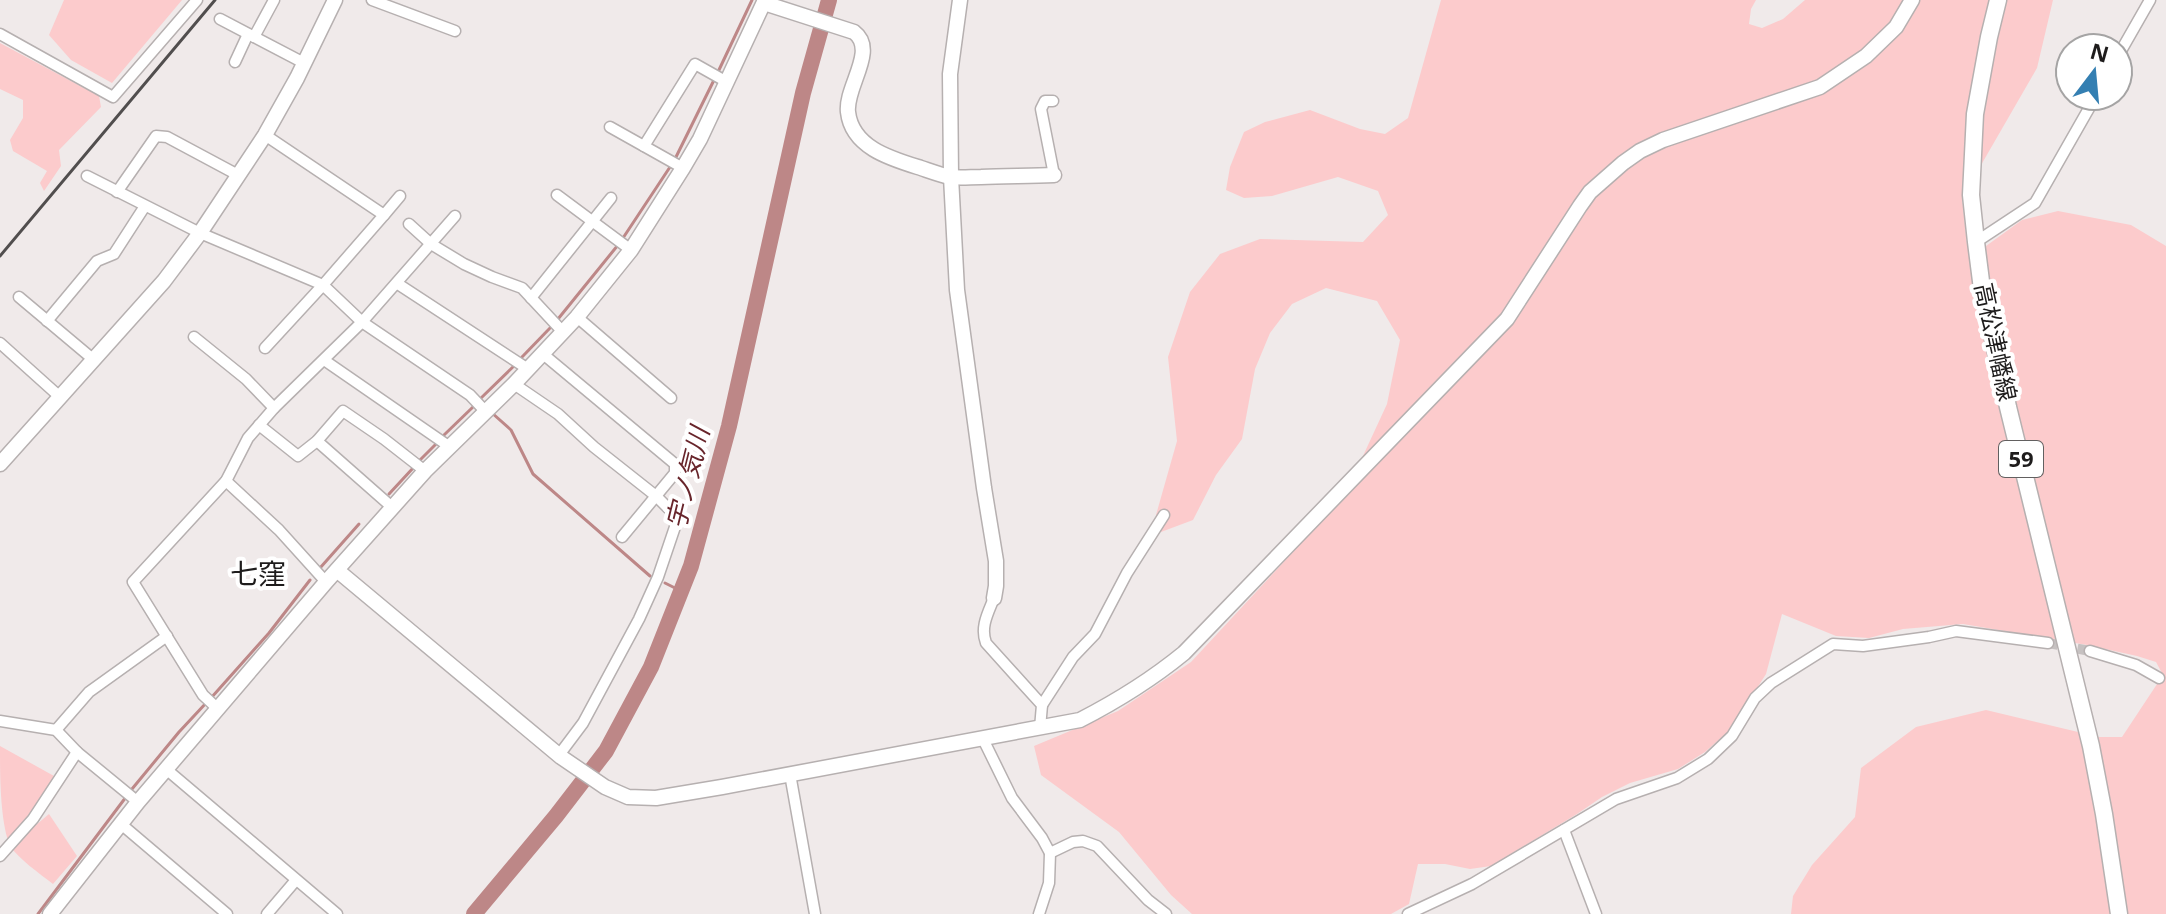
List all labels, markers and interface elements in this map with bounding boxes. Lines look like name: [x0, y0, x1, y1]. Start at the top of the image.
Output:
north arrow: [2054, 32, 2134, 112]
text: N: [2087, 35, 2113, 69]
street label: 高松津幡線: [1968, 280, 2025, 404]
water label: 宇ノ気川: [657, 420, 718, 533]
road number: 59: [1999, 441, 2043, 477]
district label: 七窪: [230, 554, 286, 592]

